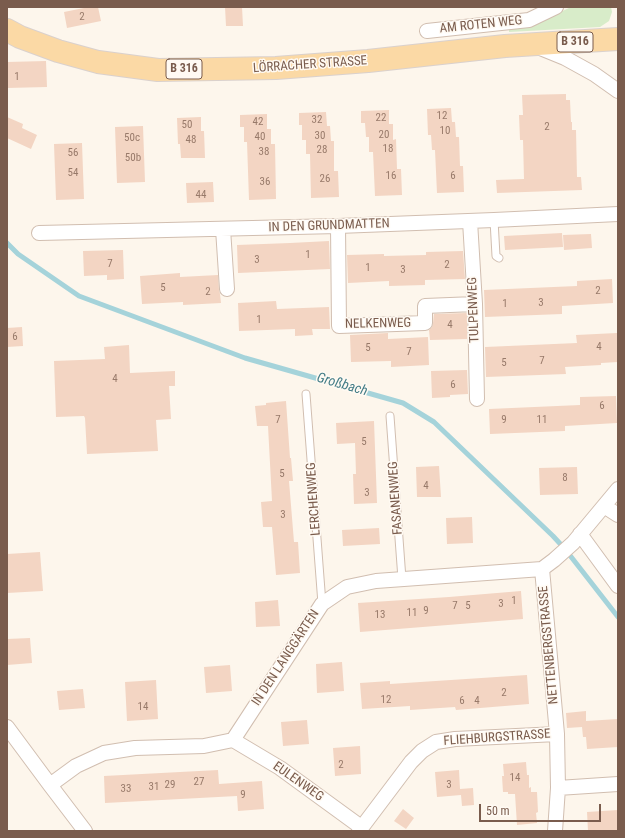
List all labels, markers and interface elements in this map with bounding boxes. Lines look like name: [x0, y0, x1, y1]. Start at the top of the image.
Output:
house number: 2: [79, 10, 85, 24]
street label: AM ROTEN WEG: [439, 13, 523, 37]
road number: B 316: [557, 32, 593, 52]
street label: LÖRRACHER STRASSE: [252, 53, 368, 77]
road number: B 316: [166, 59, 202, 79]
house number: 1: [14, 70, 20, 84]
house number: 12: [437, 109, 447, 123]
house number: 22: [376, 111, 386, 125]
house number: 32: [312, 113, 322, 127]
house number: 42: [253, 115, 263, 129]
house number: 50: [182, 118, 192, 132]
house number: 2: [544, 120, 550, 134]
house number: 10: [440, 124, 450, 138]
house number: 20: [379, 128, 389, 142]
house number: 30: [315, 129, 325, 143]
house number: 40: [255, 130, 265, 144]
house number: 50c: [124, 131, 140, 145]
house number: 48: [186, 133, 196, 147]
house number: 18: [383, 142, 393, 156]
house number: 28: [317, 143, 327, 157]
house number: 38: [259, 145, 269, 159]
house number: 56: [68, 146, 78, 160]
house number: 50b: [125, 151, 141, 165]
house number: 54: [68, 166, 78, 180]
house number: 16: [386, 169, 396, 183]
house number: 6: [450, 169, 456, 183]
house number: 26: [320, 172, 330, 186]
house number: 36: [260, 175, 270, 189]
house number: 44: [196, 188, 206, 202]
street label: IN DEN GRUNDMATTEN: [268, 216, 390, 236]
house number: 1: [305, 248, 311, 262]
house number: 3: [254, 253, 260, 267]
house number: 7: [107, 257, 113, 271]
house number: 2: [444, 258, 450, 272]
house number: 1: [365, 261, 371, 275]
house number: 3: [400, 263, 406, 277]
street label: TULPENWEG: [465, 277, 483, 343]
house number: 5: [160, 281, 166, 295]
house number: 2: [595, 284, 601, 298]
house number: 2: [205, 285, 211, 299]
house number: 3: [538, 296, 544, 310]
house number: 1: [502, 297, 508, 311]
house number: 1: [256, 313, 262, 327]
street label: NELKENWEG: [345, 316, 411, 332]
house number: 4: [447, 318, 453, 332]
house number: 6: [12, 330, 18, 344]
house number: 4: [596, 340, 602, 354]
house number: 5: [365, 341, 371, 355]
house number: 7: [406, 345, 412, 359]
house number: 7: [539, 354, 545, 368]
house number: 5: [501, 356, 507, 370]
water label: Großbach: [315, 370, 369, 400]
house number: 4: [112, 372, 118, 386]
house number: 6: [450, 378, 456, 392]
house number: 6: [599, 399, 605, 413]
house number: 7: [275, 413, 281, 427]
house number: 9: [501, 413, 507, 427]
house number: 11: [537, 413, 547, 427]
house number: 5: [361, 435, 367, 449]
street label: FASANENWEG: [386, 461, 406, 535]
street label: LERCHENWEG: [304, 462, 324, 536]
house number: 5: [279, 467, 285, 481]
house number: 8: [562, 471, 568, 485]
house number: 4: [423, 479, 429, 493]
house number: 3: [364, 486, 370, 500]
house number: 3: [280, 508, 286, 522]
street label: NETTENBERGSTRASSE: [536, 585, 562, 705]
house number: 1: [511, 594, 517, 608]
house number: 3: [498, 597, 504, 611]
house number: 7: [452, 599, 458, 613]
house number: 5: [465, 599, 471, 613]
house number: 9: [423, 604, 429, 618]
house number: 11: [407, 606, 417, 620]
street label: IN DEN LANGGÄRTEN: [249, 607, 323, 709]
house number: 13: [375, 608, 385, 622]
house number: 2: [501, 686, 507, 700]
house number: 12: [381, 693, 391, 707]
house number: 6: [459, 694, 465, 708]
house number: 4: [474, 694, 480, 708]
house number: 14: [138, 700, 148, 714]
street label: FLIEHBURGSTRASSE: [443, 726, 551, 750]
house number: 2: [338, 758, 344, 772]
street label: EULENWEG: [270, 759, 326, 805]
house number: 14: [510, 771, 520, 785]
house number: 27: [194, 775, 204, 789]
house number: 29: [165, 778, 175, 792]
house number: 3: [446, 778, 452, 792]
house number: 31: [149, 780, 159, 794]
house number: 33: [121, 782, 131, 796]
house number: 9: [240, 788, 246, 802]
scale bar: [481, 796, 603, 822]
text: 50 m: [486, 804, 510, 818]

